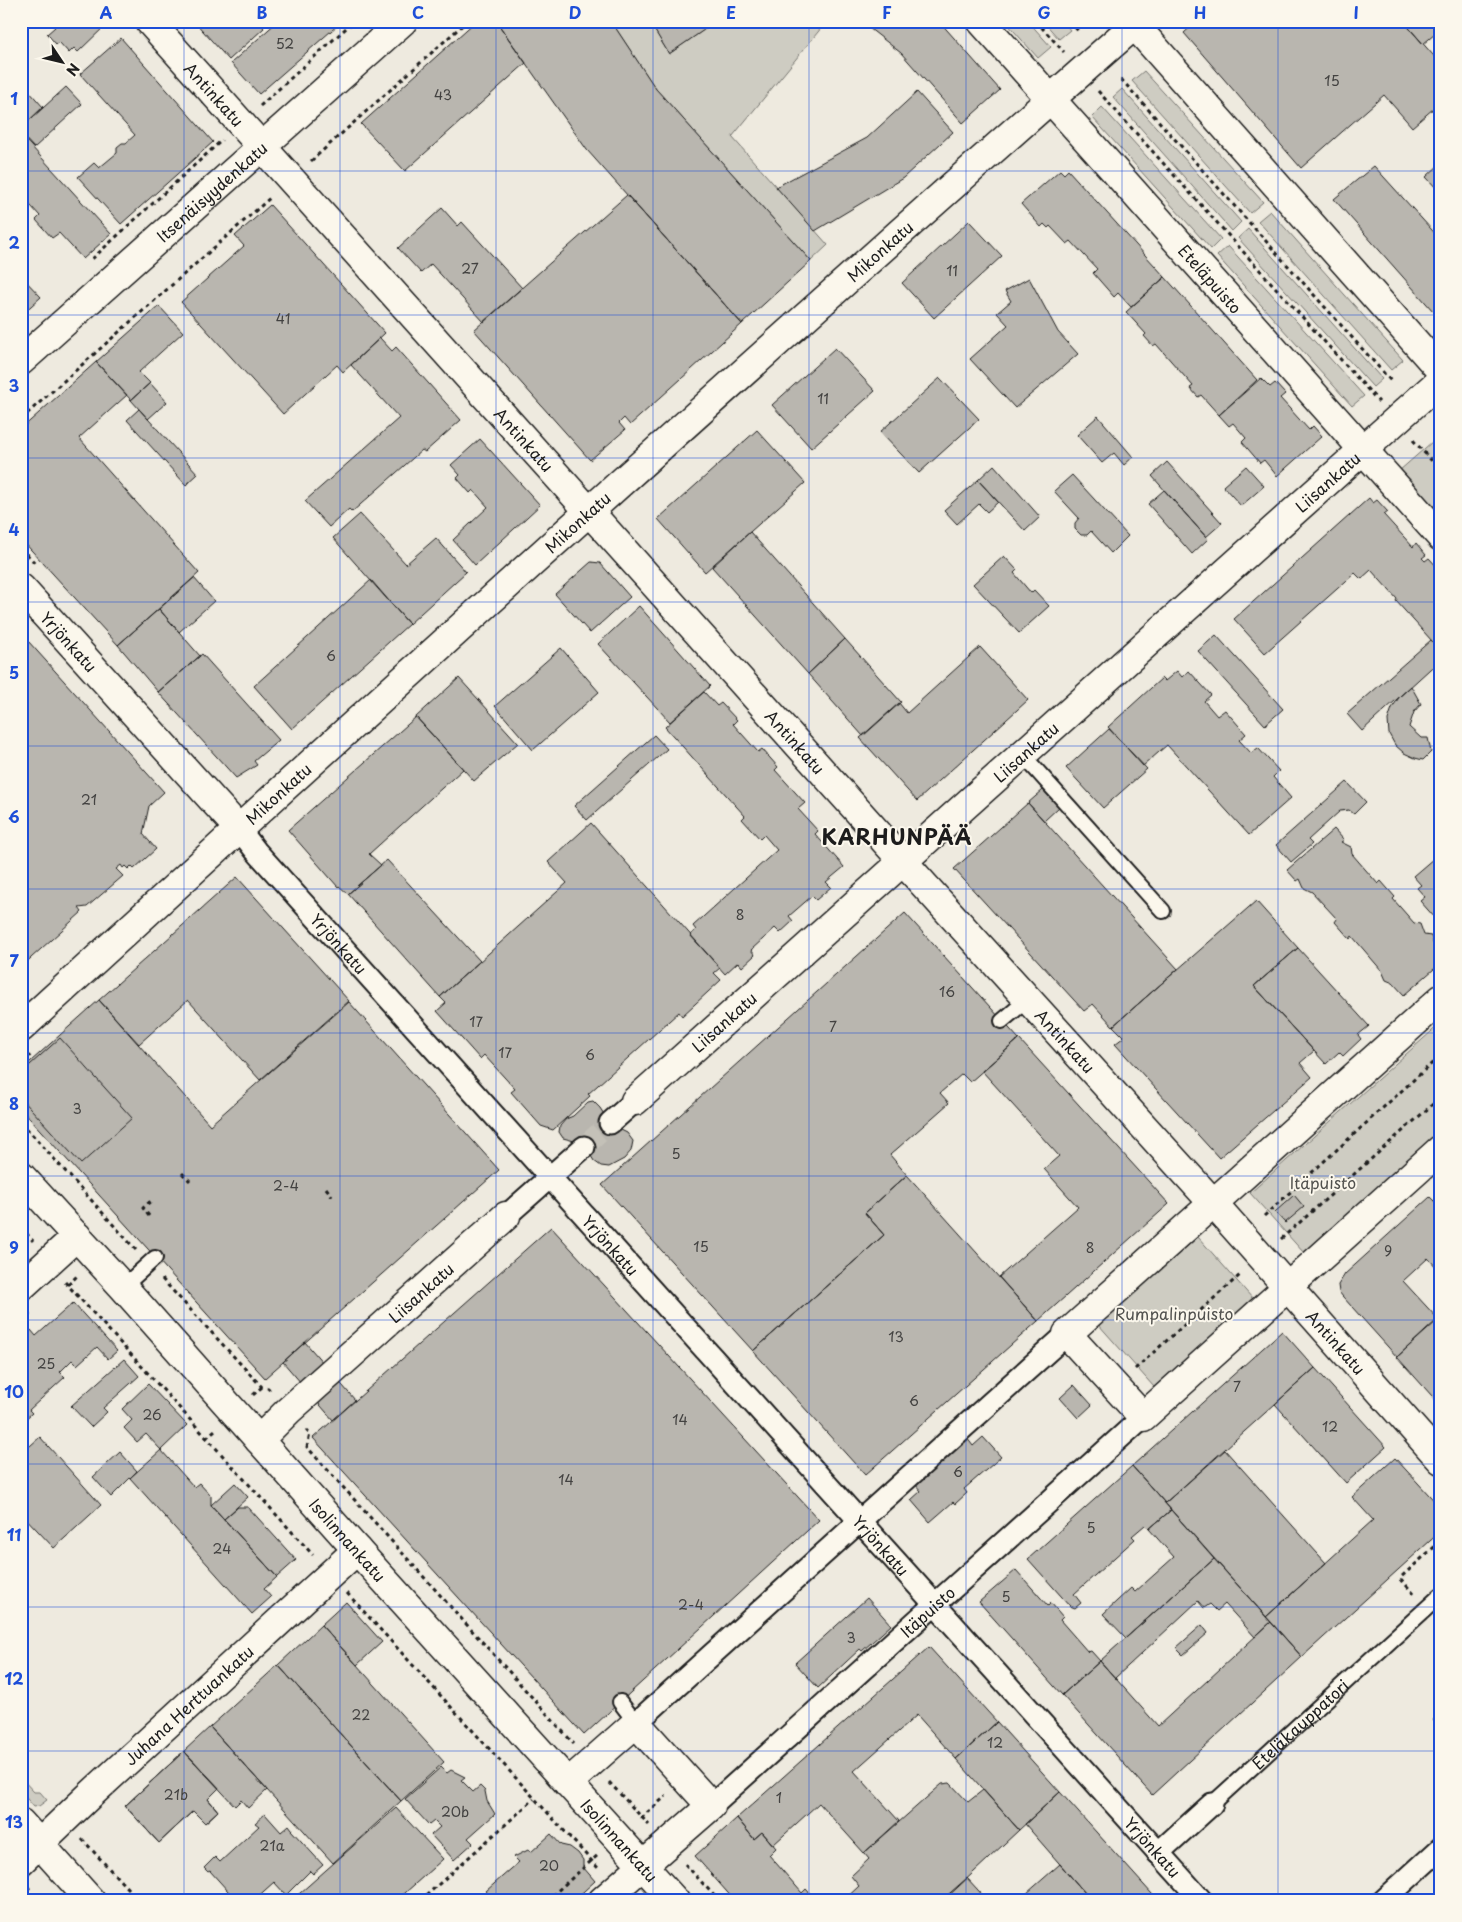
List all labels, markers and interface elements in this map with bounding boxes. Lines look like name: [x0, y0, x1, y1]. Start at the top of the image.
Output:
text: A: [100, 0, 113, 24]
text: B: [257, 0, 268, 24]
text: C: [412, 0, 424, 24]
text: D: [569, 0, 581, 24]
text: E: [726, 0, 736, 24]
text: F: [882, 0, 892, 24]
text: G: [1037, 0, 1051, 24]
text: H: [1194, 0, 1206, 24]
text: I: [1353, 0, 1359, 24]
house number: 52: [276, 33, 294, 54]
north arrow: [38, 38, 88, 88]
street label: Antinkatu: [179, 56, 250, 131]
text: N: [61, 59, 85, 80]
house number: 15: [1324, 70, 1340, 91]
house number: 43: [434, 84, 452, 105]
text: 1: [10, 86, 18, 110]
street label: Itsenäisyydenkatu: [151, 136, 272, 247]
street label: Mikonkatu: [841, 215, 918, 287]
text: 2: [8, 230, 20, 254]
street label: Eteläpuisto: [1173, 239, 1248, 318]
house number: 27: [461, 258, 479, 279]
house number: 11: [946, 260, 958, 281]
house number: 41: [276, 308, 290, 329]
text: 3: [9, 373, 19, 397]
house number: 11: [817, 388, 829, 409]
street label: Antinkatu: [489, 402, 560, 477]
street label: Liisankatu: [1289, 446, 1365, 517]
street label: Mikonkatu: [539, 486, 616, 558]
text: 4: [9, 517, 20, 541]
street label: Yrjönkatu: [35, 606, 103, 677]
house number: 6: [326, 645, 336, 666]
text: 5: [9, 660, 19, 684]
street label: Antinkatu: [760, 704, 831, 779]
street label: Liisankatu: [988, 716, 1063, 787]
street label: Mikonkatu: [240, 757, 316, 830]
house number: 21: [81, 789, 97, 810]
text: 6: [8, 804, 20, 828]
district label: KARHUNPÄÄ: [822, 820, 972, 852]
house number: 8: [736, 904, 744, 925]
street label: Yrjönkatu: [305, 908, 373, 979]
text: 7: [9, 948, 19, 972]
house number: 16: [939, 981, 955, 1002]
street label: Liisankatu: [686, 986, 762, 1057]
street label: Antinkatu: [1030, 1003, 1101, 1078]
house number: 17: [469, 1011, 483, 1032]
house number: 7: [829, 1016, 837, 1037]
house number: 17: [498, 1042, 512, 1063]
house number: 6: [585, 1044, 595, 1065]
text: 8: [9, 1091, 19, 1115]
house number: 3: [72, 1098, 82, 1119]
house number: 5: [671, 1143, 681, 1164]
park label: Itäpuisto: [1290, 1170, 1356, 1194]
house number: 2-4: [273, 1175, 299, 1196]
street label: Yrjönkatu: [577, 1209, 645, 1281]
text: 9: [9, 1235, 19, 1259]
house number: 15: [693, 1236, 709, 1257]
house number: 8: [1086, 1237, 1094, 1258]
house number: 9: [1384, 1240, 1392, 1261]
street label: Liisankatu: [383, 1257, 459, 1328]
park label: Rumpalinpuisto: [1115, 1301, 1233, 1325]
street label: Antinkatu: [1301, 1304, 1371, 1379]
house number: 13: [888, 1326, 904, 1347]
house number: 25: [37, 1353, 55, 1374]
house number: 7: [1233, 1376, 1241, 1397]
text: 10: [4, 1379, 24, 1403]
house number: 6: [909, 1390, 919, 1411]
house number: 26: [142, 1404, 162, 1425]
house number: 14: [672, 1409, 688, 1430]
house number: 12: [1322, 1416, 1338, 1437]
house number: 6: [953, 1461, 963, 1482]
house number: 14: [558, 1469, 574, 1490]
street label: Isolinnankatu: [304, 1492, 392, 1587]
street label: Yrjönkatu: [847, 1509, 915, 1581]
house number: 5: [1086, 1517, 1096, 1538]
text: 11: [7, 1522, 21, 1546]
house number: 24: [213, 1538, 231, 1559]
street label: Itäpuisto: [895, 1580, 960, 1642]
house number: 5: [1001, 1586, 1011, 1607]
house number: 2-4: [678, 1594, 704, 1615]
house number: 3: [846, 1627, 856, 1648]
street label: Juhana Herttuankatu: [118, 1639, 258, 1770]
text: 12: [5, 1666, 23, 1690]
street label: Eteläkauppatori: [1246, 1673, 1354, 1774]
house number: 22: [352, 1704, 370, 1725]
house number: 12: [987, 1732, 1003, 1753]
house number: 21b: [164, 1784, 188, 1805]
house number: 1: [776, 1787, 782, 1808]
street label: Isolinnankatu: [575, 1793, 664, 1887]
house number: 20b: [441, 1801, 469, 1822]
text: 13: [5, 1809, 23, 1833]
street label: Yrjönkatu: [1119, 1811, 1187, 1882]
house number: 21a: [260, 1835, 285, 1856]
house number: 20: [539, 1855, 559, 1876]

